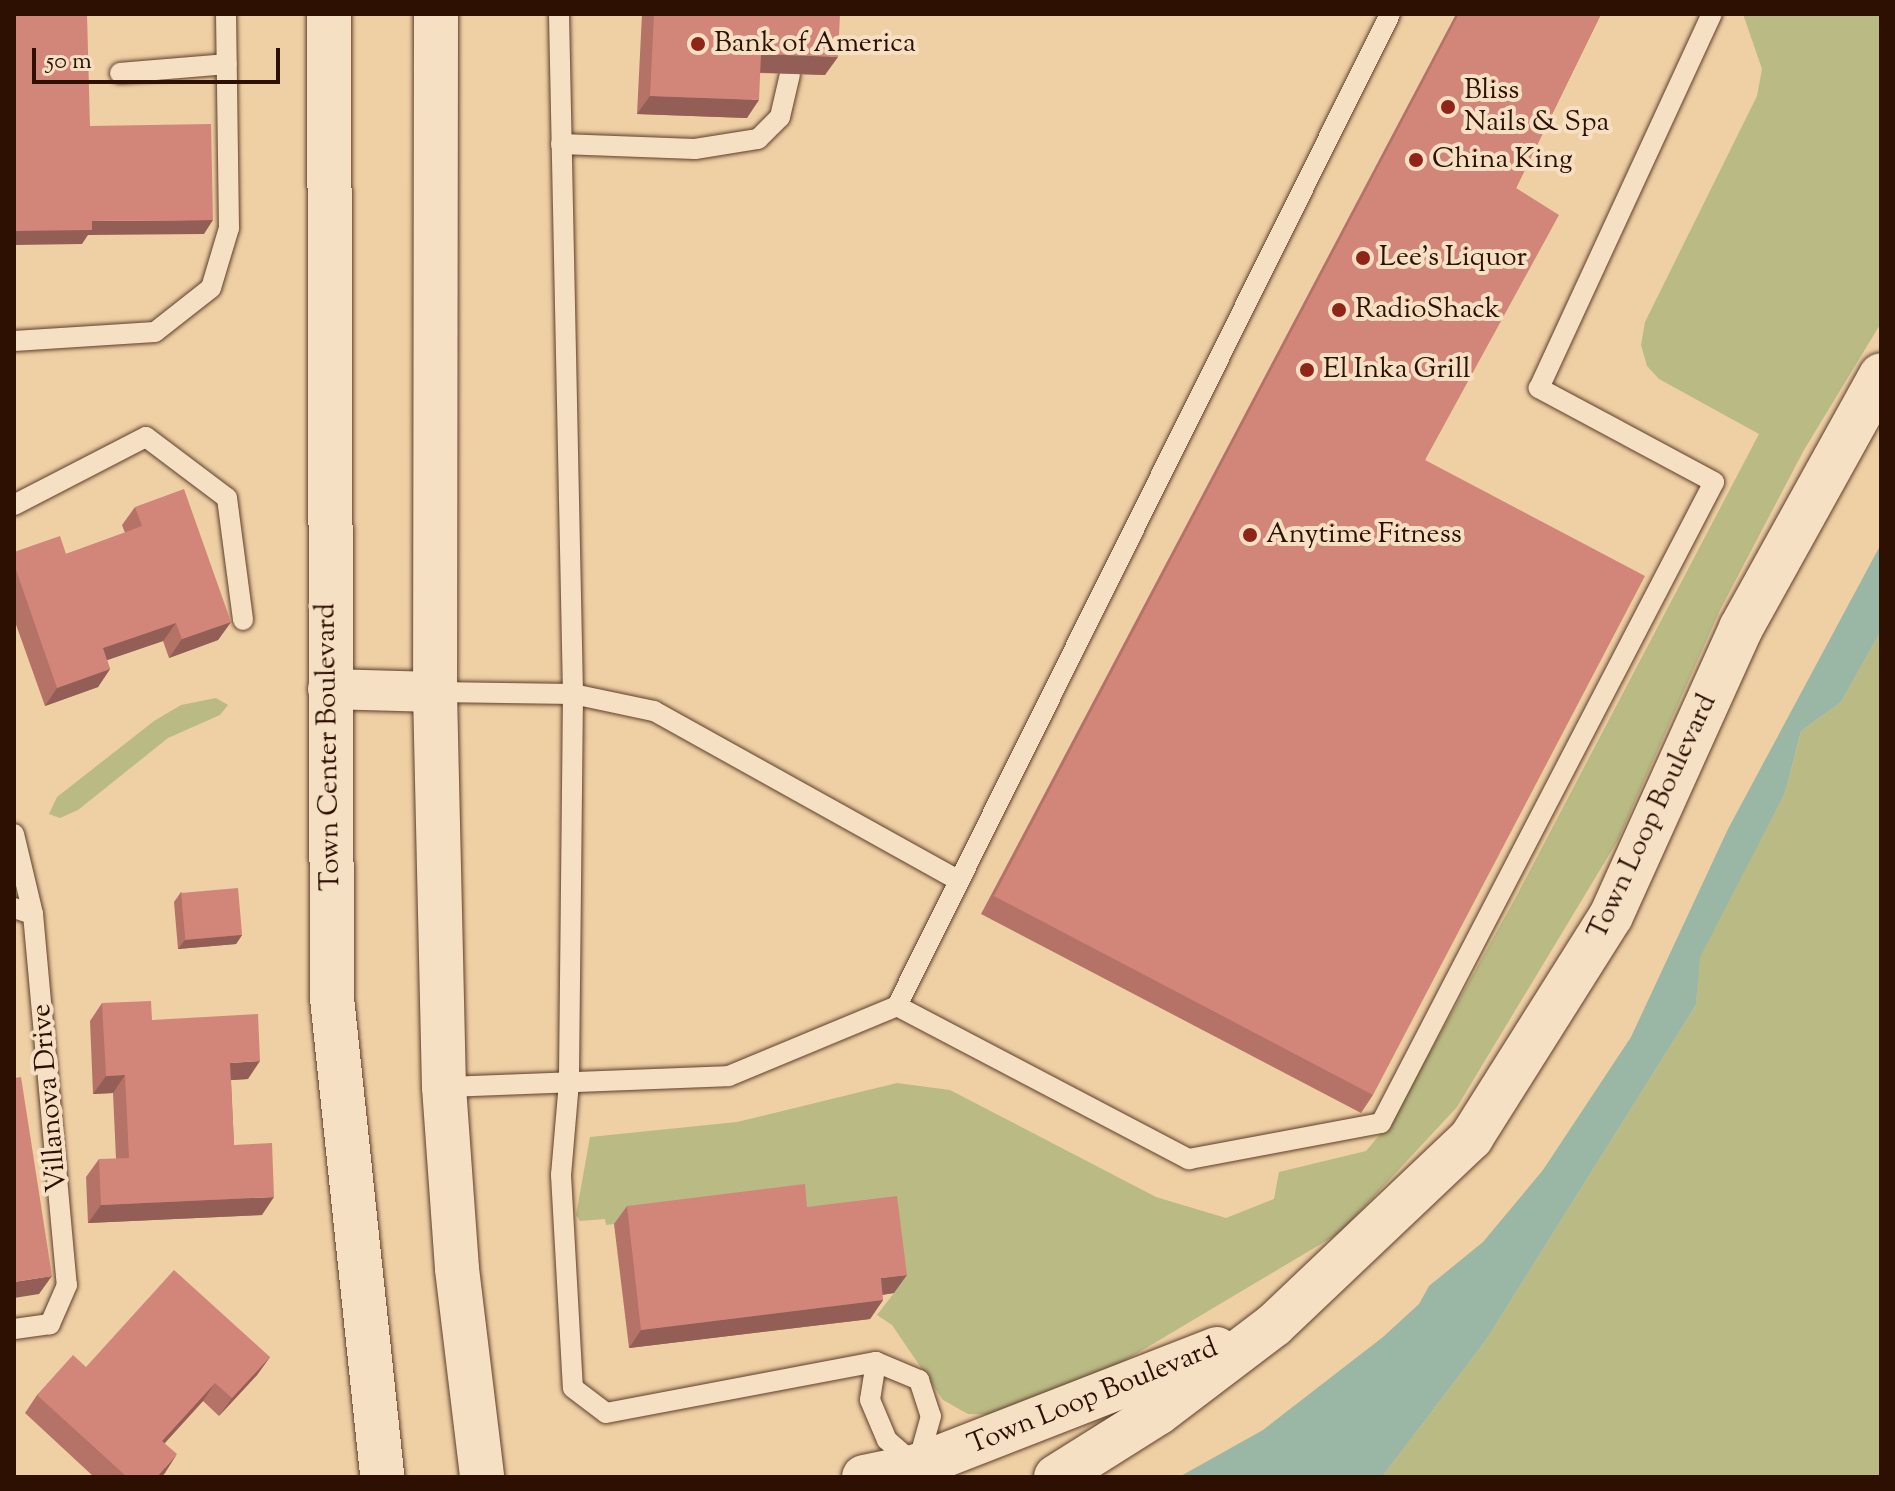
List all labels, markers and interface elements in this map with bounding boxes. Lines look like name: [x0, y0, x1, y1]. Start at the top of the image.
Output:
place label: Bank of America: [714, 27, 916, 61]
scale bar: [36, 32, 284, 82]
marker: Bank of America: [689, 35, 707, 53]
text: 50 m: [46, 45, 92, 79]
place label: Bliss Nails & Spa: [1464, 74, 1609, 140]
marker: Bliss Nails & Spa: [1439, 98, 1457, 116]
place label: China King: [1432, 143, 1573, 177]
marker: China King: [1407, 151, 1425, 169]
place label: Lee's Liquor: [1379, 241, 1527, 275]
marker: Lee's Liquor: [1354, 249, 1372, 267]
place label: RadioShack: [1355, 293, 1500, 327]
marker: RadioShack: [1330, 301, 1348, 319]
place label: El Inka Grill: [1323, 353, 1471, 387]
marker: El Inka Grill: [1298, 361, 1316, 379]
place label: Anytime Fitness: [1266, 518, 1462, 552]
marker: Anytime Fitness: [1241, 526, 1259, 544]
street label: Town Center Boulevard: [310, 603, 348, 891]
street label: Town Loop Boulevard: [1581, 689, 1725, 945]
street label: Villanova Drive: [25, 1002, 75, 1194]
street label: Town Loop Boulevard: [963, 1331, 1223, 1463]

